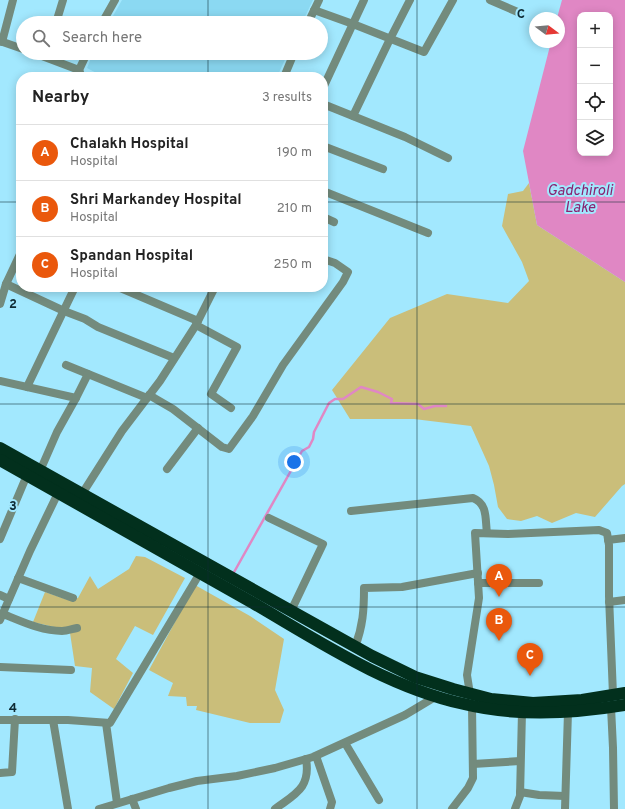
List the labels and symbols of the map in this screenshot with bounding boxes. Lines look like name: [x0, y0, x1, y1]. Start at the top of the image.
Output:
text: C: [517, 7, 525, 23]
north arrow: [529, 12, 565, 48]
water label: Gadchiroli Lake: [547, 182, 614, 218]
text: 2: [9, 297, 17, 313]
your location: [284, 452, 304, 472]
text: 3: [9, 499, 17, 515]
pin: A: [486, 564, 512, 597]
pin: B: [486, 608, 512, 641]
pin: C: [517, 643, 543, 676]
text: 4: [9, 701, 17, 717]

